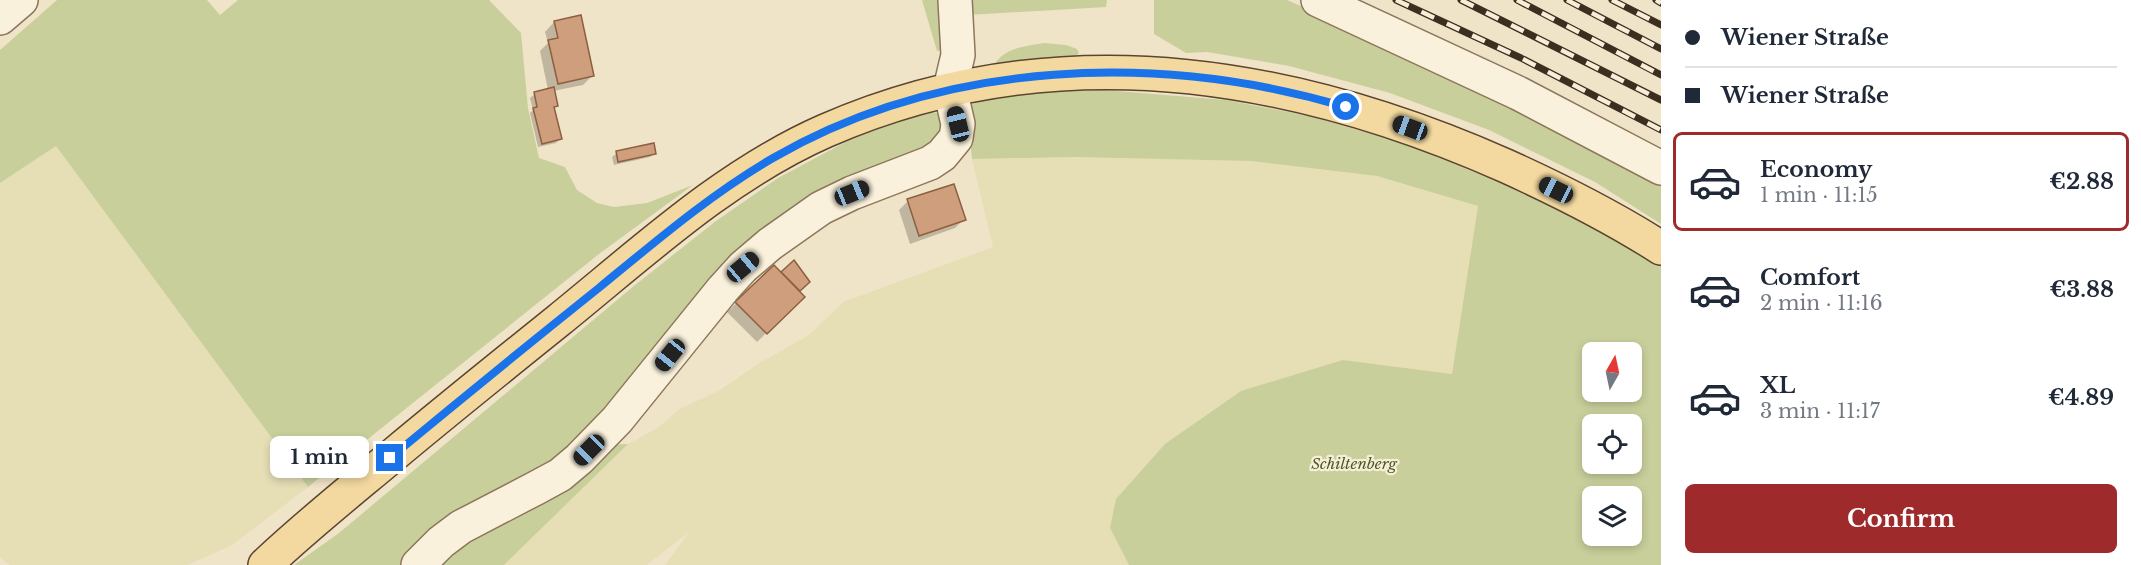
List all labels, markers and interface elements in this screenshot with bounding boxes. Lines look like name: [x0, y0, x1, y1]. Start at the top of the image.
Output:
text: Wiener Straße: [1721, 24, 1889, 51]
text: Wiener Straße: [1721, 82, 1889, 109]
route start: [1332, 93, 1359, 120]
car: [945, 104, 971, 144]
car: [1390, 113, 1430, 143]
icon: car: [1688, 155, 1742, 209]
text: Economy: [1760, 156, 1872, 183]
text: €2.88: [2049, 168, 2114, 195]
car: [1536, 174, 1576, 206]
car: [832, 178, 872, 208]
text: 1 min · 11:15: [1760, 183, 1878, 207]
car: [723, 249, 763, 285]
icon: car: [1688, 263, 1742, 317]
text: Comfort: [1760, 264, 1860, 291]
text: €3.88: [2050, 276, 2114, 303]
text: 2 min · 11:16: [1760, 291, 1883, 315]
car: [652, 335, 688, 375]
north arrow: [1582, 342, 1642, 402]
map controls: [1582, 342, 1642, 546]
icon: car: [1688, 371, 1742, 425]
text: XL: [1760, 372, 1795, 399]
text: €4.89: [2048, 384, 2114, 411]
text: 3 min · 11:17: [1760, 399, 1880, 423]
button: locate: [1582, 414, 1642, 474]
car: [570, 431, 608, 469]
callout: 1 min: [270, 437, 369, 479]
route end: [376, 444, 403, 471]
text: 1 min: [291, 445, 348, 469]
park label: Schiltenberg: [1311, 454, 1398, 473]
button: Confirm: [1685, 484, 2117, 553]
button: layers: [1582, 486, 1642, 546]

